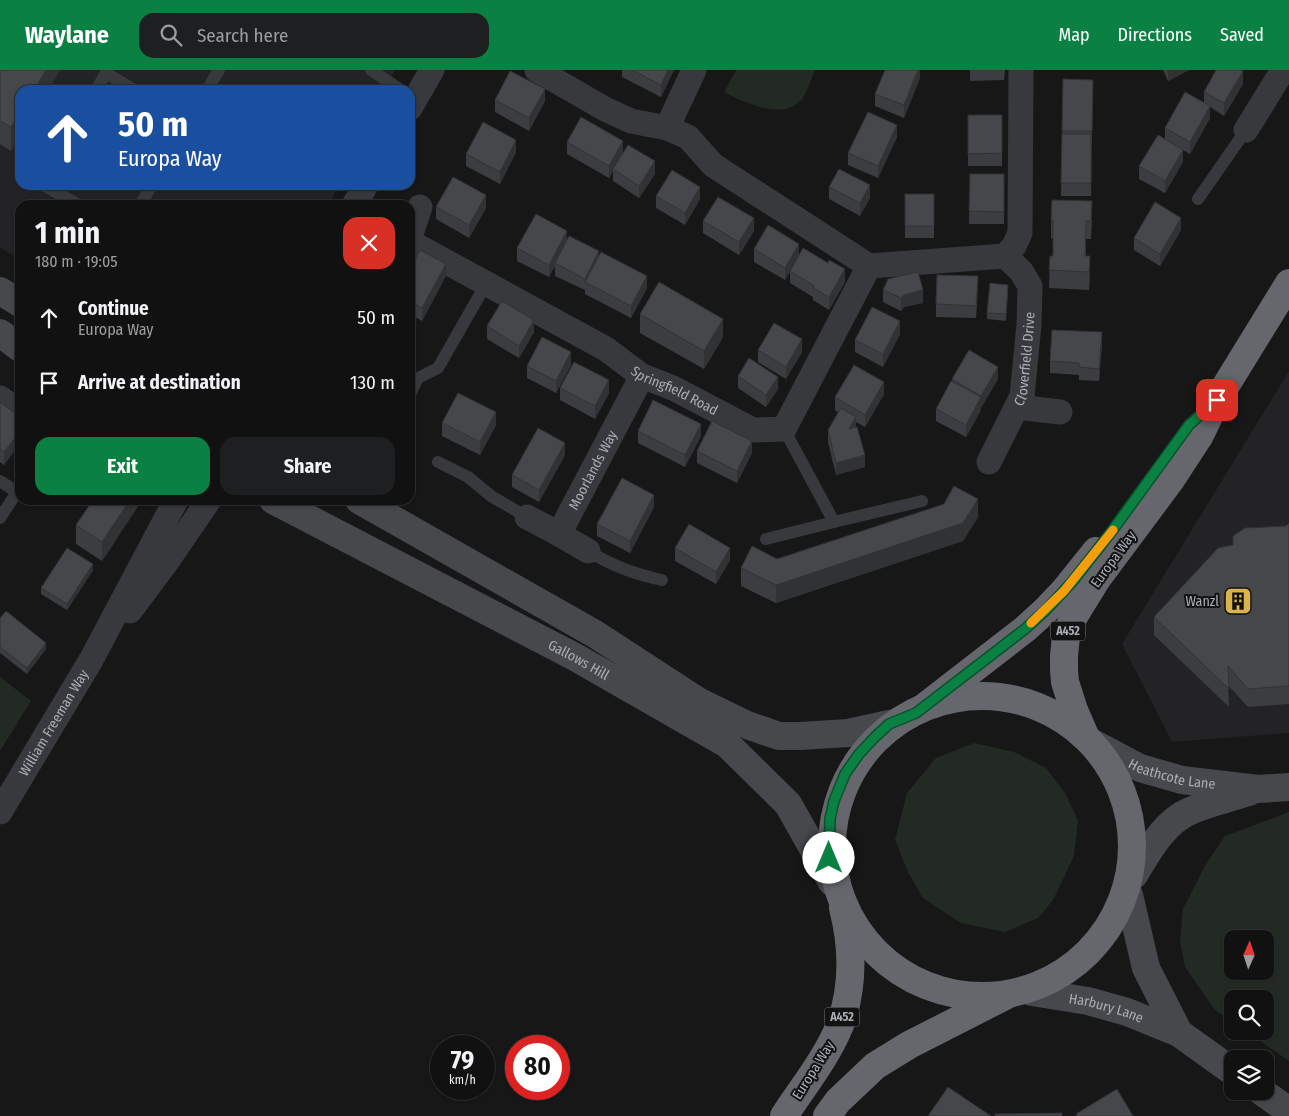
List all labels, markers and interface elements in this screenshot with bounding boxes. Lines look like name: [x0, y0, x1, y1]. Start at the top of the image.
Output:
search box: [139, 13, 489, 58]
text: Waylane: [25, 21, 109, 49]
icon: search: [157, 21, 185, 49]
text: Search here: [197, 24, 288, 47]
text: Map: [1058, 24, 1090, 46]
text: Directions: [1118, 24, 1192, 46]
text: Saved: [1220, 24, 1264, 46]
text: 50 m: [118, 103, 188, 145]
icon: ahead: [35, 105, 100, 170]
text: Europa Way: [118, 145, 222, 172]
text: 1 min: [35, 215, 100, 251]
button: close: [343, 217, 395, 269]
text: 180 m · 19:05: [35, 252, 118, 271]
text: Continue: [78, 297, 149, 320]
icon: ahead: [35, 304, 63, 332]
text: 50 m: [357, 306, 395, 329]
street label: Cloverfield Drive: [1010, 312, 1038, 409]
text: Europa Way: [78, 320, 153, 339]
street label: Springfield Road: [627, 363, 721, 419]
icon: arrive: [35, 369, 63, 397]
text: Arrive at destination: [78, 371, 241, 394]
text: 130 m: [350, 371, 395, 394]
pin: [1196, 379, 1238, 421]
icon: arrive: [1203, 386, 1231, 414]
street label: Moorlands Way: [565, 427, 621, 513]
button: Exit: [35, 437, 210, 495]
button: Share: [220, 437, 395, 495]
street label: Europa Way: [1087, 527, 1140, 591]
building icon: Wanzl: [1223, 586, 1253, 616]
place label: Wanzl: [1185, 593, 1219, 610]
road number: A452: [1050, 622, 1086, 640]
street label: Gallows Hill: [545, 637, 612, 684]
street label: William Freeman Way: [15, 666, 93, 779]
street label: Heathcote Lane: [1125, 755, 1216, 793]
position arrow: [802, 831, 854, 883]
north arrow: [1224, 930, 1274, 980]
map controls: [1224, 930, 1274, 1100]
street label: Harbury Lane: [1068, 990, 1146, 1027]
button: search: [1224, 990, 1274, 1040]
road number: A452: [824, 1008, 860, 1026]
speed limit sign: 80: [505, 1035, 570, 1100]
street label: Europa Way: [789, 1037, 839, 1103]
text: 79: [451, 1046, 474, 1076]
button: layers: [1224, 1050, 1274, 1100]
text: km/h: [449, 1073, 476, 1087]

